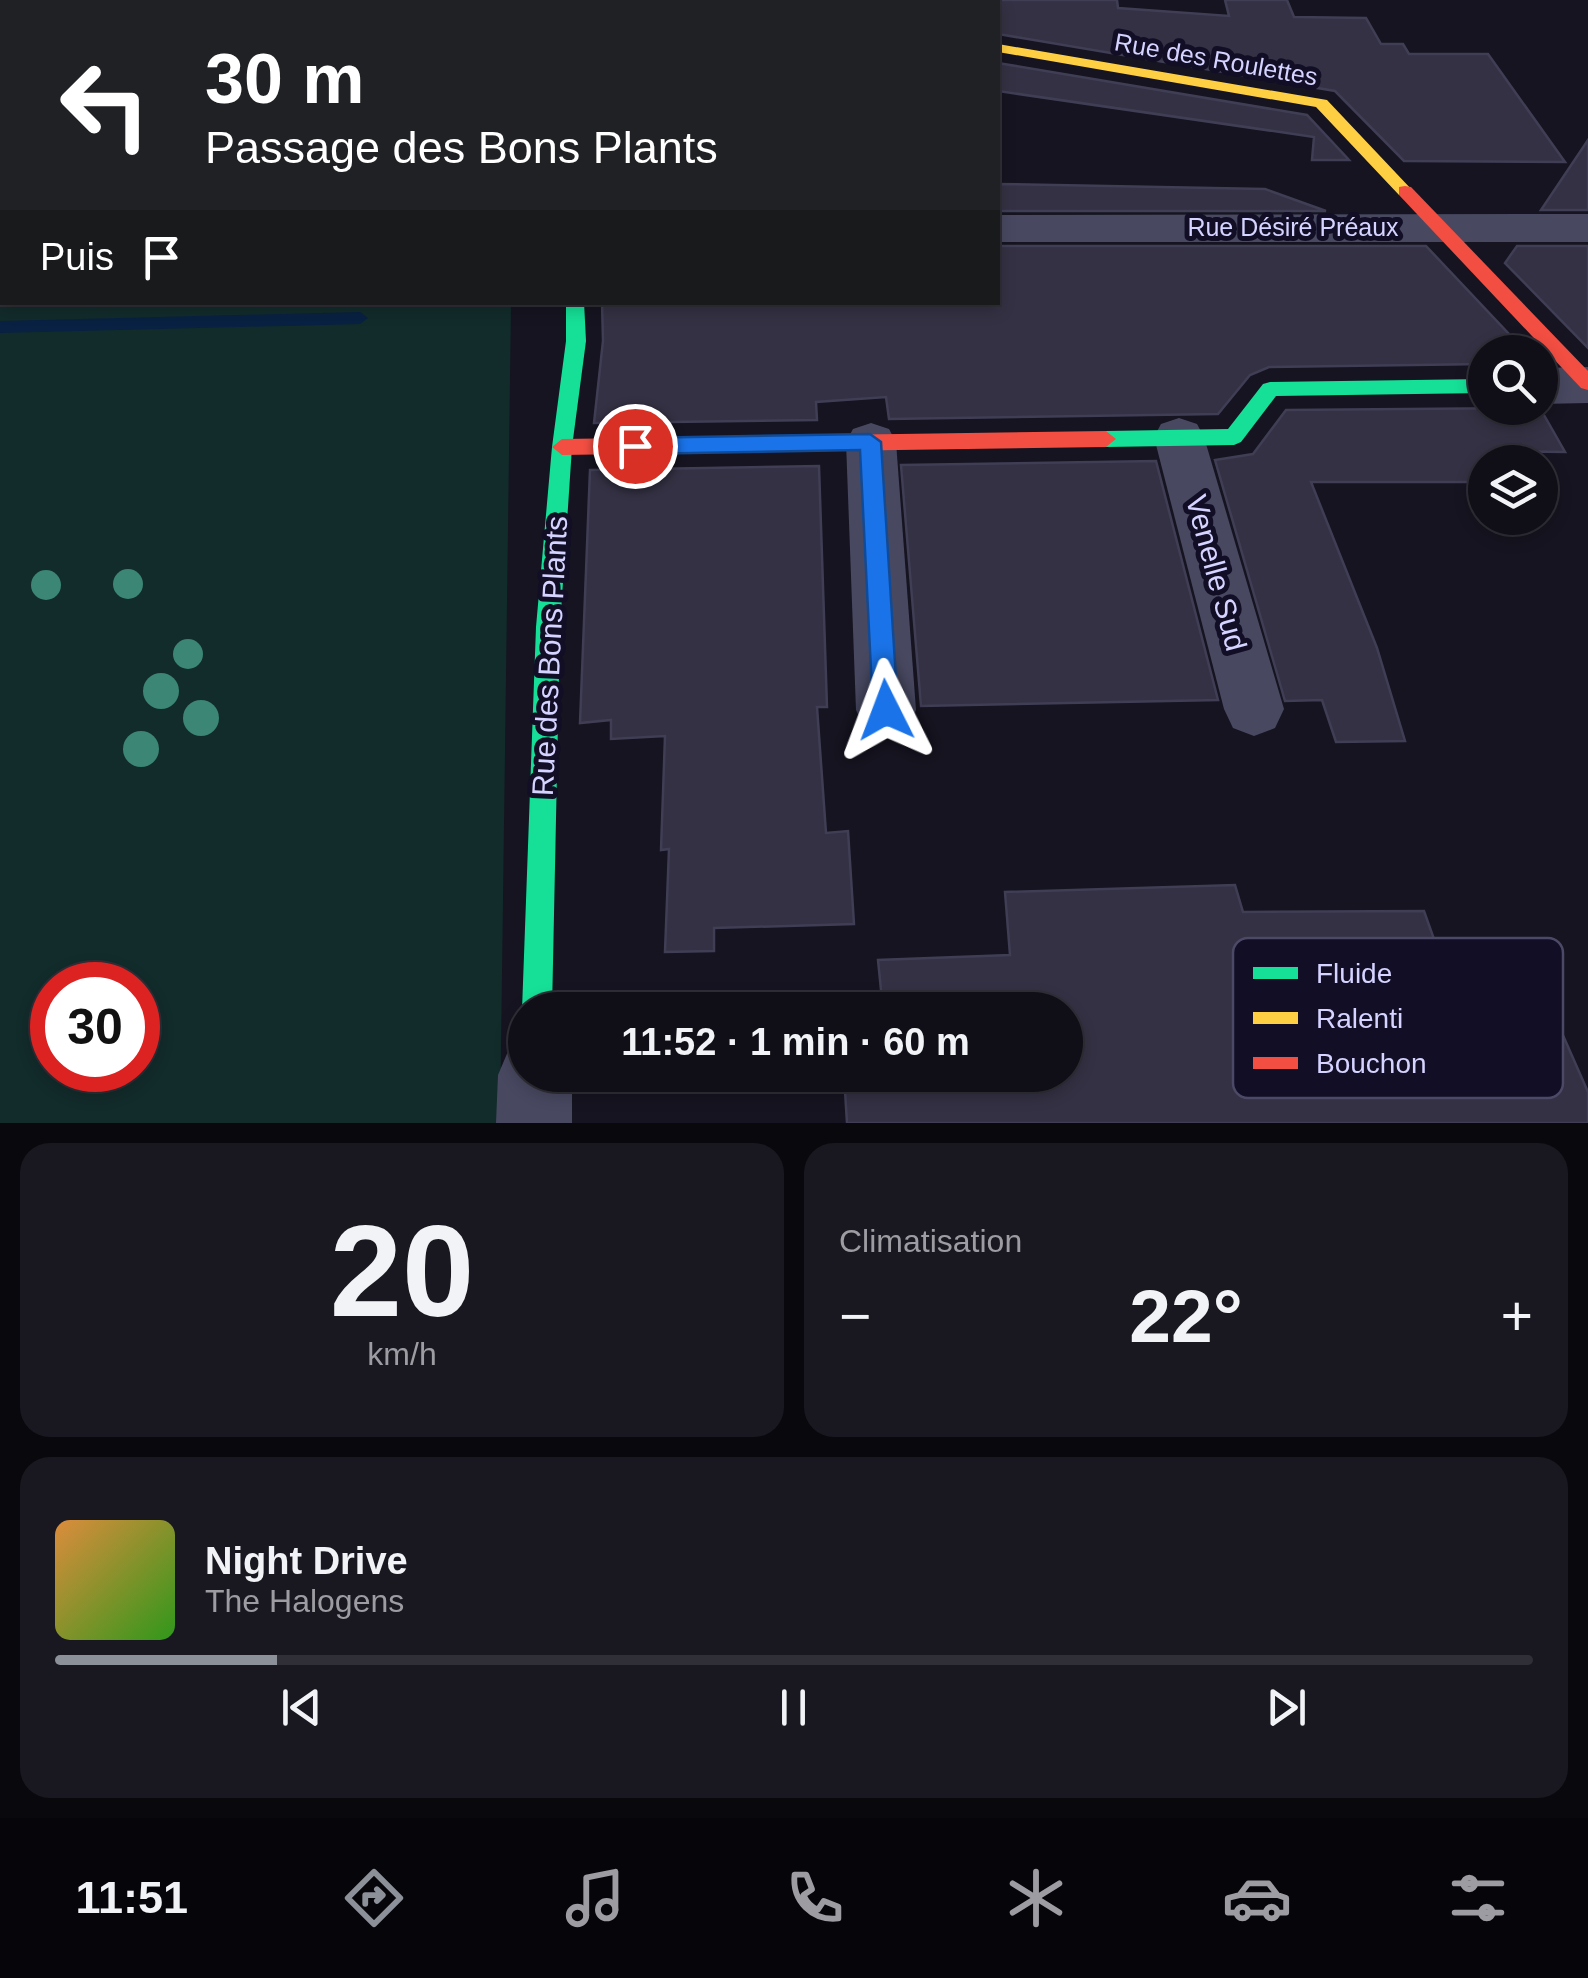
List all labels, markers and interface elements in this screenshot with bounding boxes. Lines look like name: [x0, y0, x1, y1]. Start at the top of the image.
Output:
street label: Rue des Roulettes: [1112, 27, 1320, 91]
icon: left: [40, 40, 170, 170]
text: 30 m: [205, 40, 365, 118]
text: Passage des Bons Plants: [205, 122, 718, 173]
street label: Rue Désiré Préaux: [1187, 213, 1399, 241]
icon: arrive: [134, 230, 189, 285]
text: Puis: [40, 236, 114, 278]
map controls: [1468, 335, 1558, 535]
button: search: [1468, 335, 1558, 425]
pin: [593, 404, 678, 489]
icon: arrive: [608, 419, 663, 474]
button: layers: [1468, 445, 1558, 535]
street label: Venelle Sud: [1180, 491, 1253, 654]
street label: Rue des Bons Plants: [526, 515, 573, 797]
position arrow: [834, 658, 938, 762]
legend: [1233, 938, 1563, 1098]
text: Fluide: [1316, 958, 1392, 989]
speed limit sign: 30: [30, 962, 160, 1092]
text: Ralenti: [1316, 1003, 1403, 1034]
text: 11:52 · 1 min · 60 m: [621, 1021, 970, 1063]
text: Bouchon: [1316, 1048, 1427, 1079]
text: 20: [330, 1198, 474, 1344]
text: Climatisation: [839, 1223, 1022, 1259]
text: 22°: [1129, 1274, 1243, 1358]
text: −: [839, 1285, 871, 1347]
text: +: [1501, 1285, 1533, 1347]
text: km/h: [367, 1336, 437, 1372]
text: Night Drive: [205, 1540, 408, 1582]
text: The Halogens: [205, 1583, 404, 1619]
icon: previous: [274, 1680, 329, 1735]
icon: pause: [766, 1680, 821, 1735]
icon: next: [1259, 1680, 1314, 1735]
icon: directions: [339, 1863, 409, 1933]
icon: music: [560, 1863, 630, 1933]
icon: phone: [780, 1863, 850, 1933]
icon: climate: [1001, 1863, 1071, 1933]
icon: car: [1222, 1863, 1292, 1933]
icon: filters: [1443, 1863, 1513, 1933]
text: 11:51: [75, 1872, 188, 1923]

